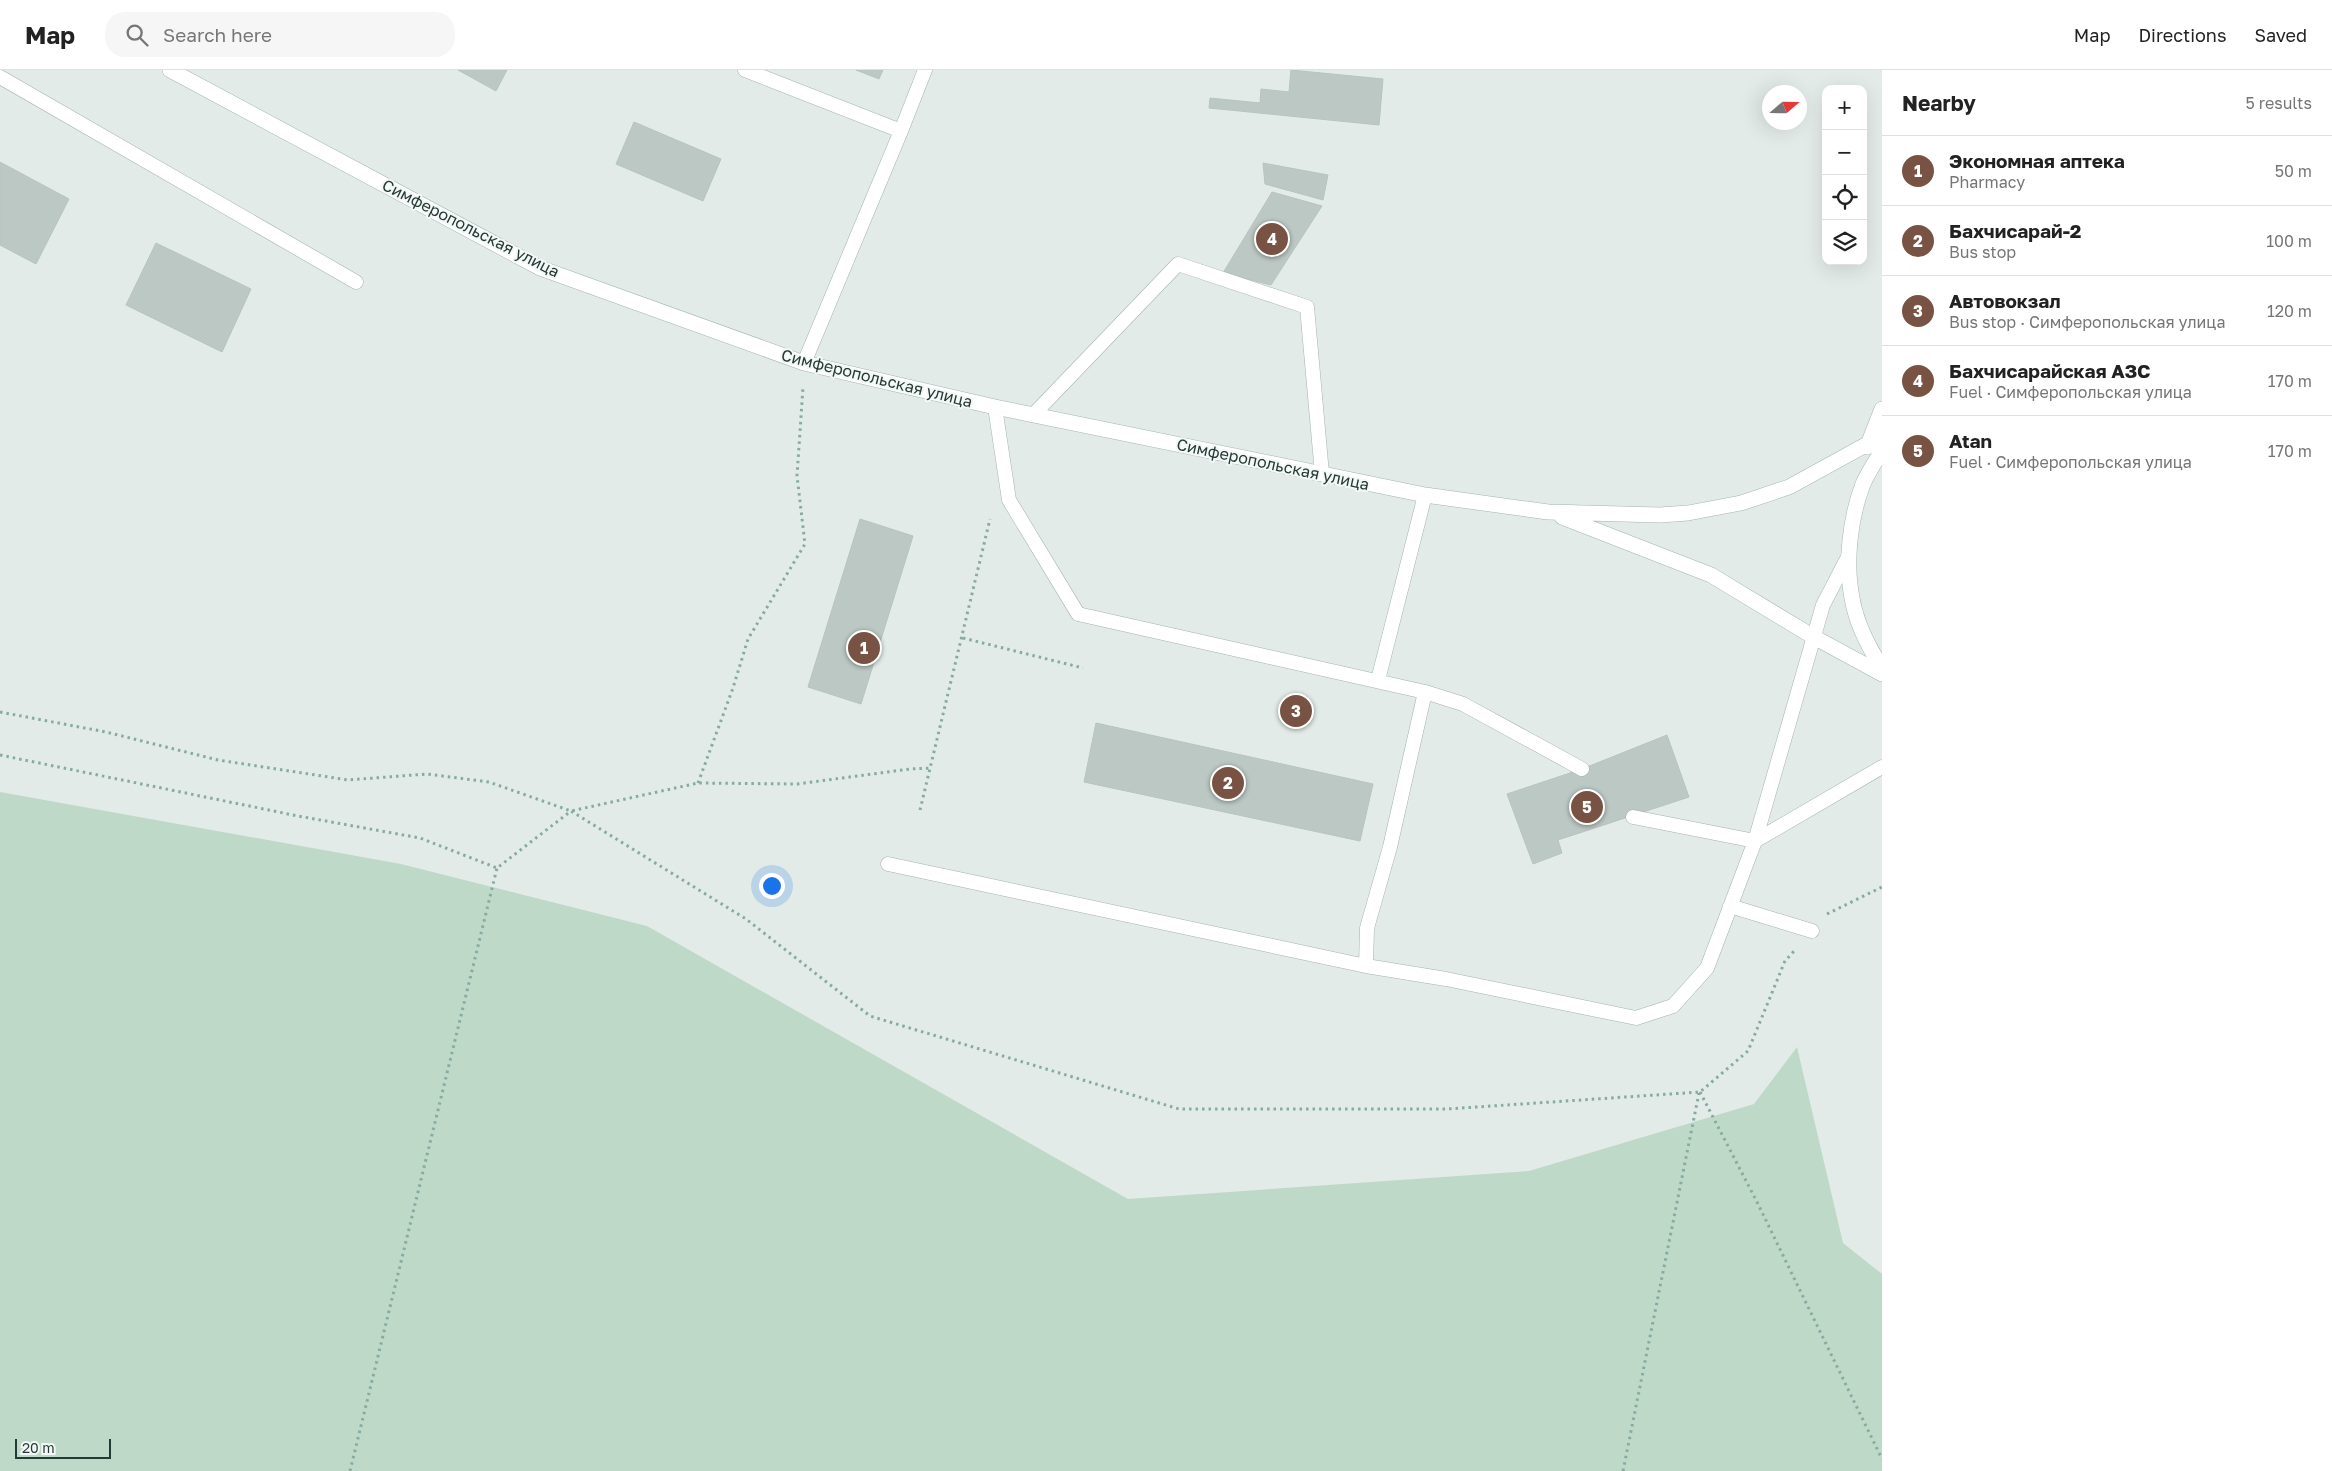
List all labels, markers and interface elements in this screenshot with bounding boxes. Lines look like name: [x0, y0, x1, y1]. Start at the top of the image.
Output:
search box: [105, 12, 455, 57]
text: Map: [25, 20, 75, 49]
icon: search: [123, 21, 151, 49]
text: Search here: [163, 23, 272, 46]
text: Map: [2074, 24, 2110, 46]
text: Directions: [2138, 24, 2226, 46]
text: Saved: [2254, 24, 2307, 46]
north arrow: [1762, 85, 1807, 130]
map controls: [1822, 85, 1867, 265]
button: +: [1822, 85, 1867, 130]
text: Nearby: [1902, 90, 1976, 116]
text: 5 results: [2246, 93, 2312, 113]
button: −: [1822, 130, 1867, 175]
text: Экономная аптека: [1949, 149, 2125, 172]
text: 1: [1914, 161, 1922, 181]
text: 50 m: [2275, 161, 2312, 181]
text: Pharmacy: [1949, 172, 2025, 192]
street label: Симферопольская улица: [379, 174, 563, 282]
button: locate: [1822, 175, 1867, 220]
text: Бахчисарай-2: [1949, 219, 2081, 242]
pin: 4: [1256, 220, 1288, 258]
button: layers: [1822, 220, 1867, 265]
text: 2: [1913, 231, 1923, 251]
text: 100 m: [2266, 231, 2312, 251]
text: Bus stop: [1949, 242, 2016, 262]
text: Автовокзал: [1949, 289, 2061, 312]
text: 3: [1913, 301, 1923, 321]
text: 120 m: [2267, 301, 2312, 321]
text: Bus stop · Симферопольская улица: [1949, 312, 2225, 332]
street label: Симферопольская улица: [779, 345, 975, 411]
text: Бахчисарайская АЗС: [1949, 359, 2150, 382]
text: 4: [1913, 371, 1923, 391]
text: 170 m: [2268, 371, 2312, 391]
text: Fuel · Симферопольская улица: [1949, 382, 2192, 402]
text: Atan: [1949, 429, 1992, 452]
street label: Симферопольская улица: [1175, 434, 1371, 494]
text: 5: [1913, 441, 1923, 461]
text: 170 m: [2268, 441, 2312, 461]
text: Fuel · Симферопольская улица: [1949, 452, 2192, 472]
pin: 1: [848, 629, 880, 667]
pin: 3: [1280, 692, 1312, 730]
pin: 2: [1212, 764, 1244, 802]
pin: 5: [1571, 788, 1603, 826]
your location: [759, 873, 785, 899]
scale bar: [15, 1436, 111, 1459]
text: 20 m: [22, 1439, 55, 1456]

